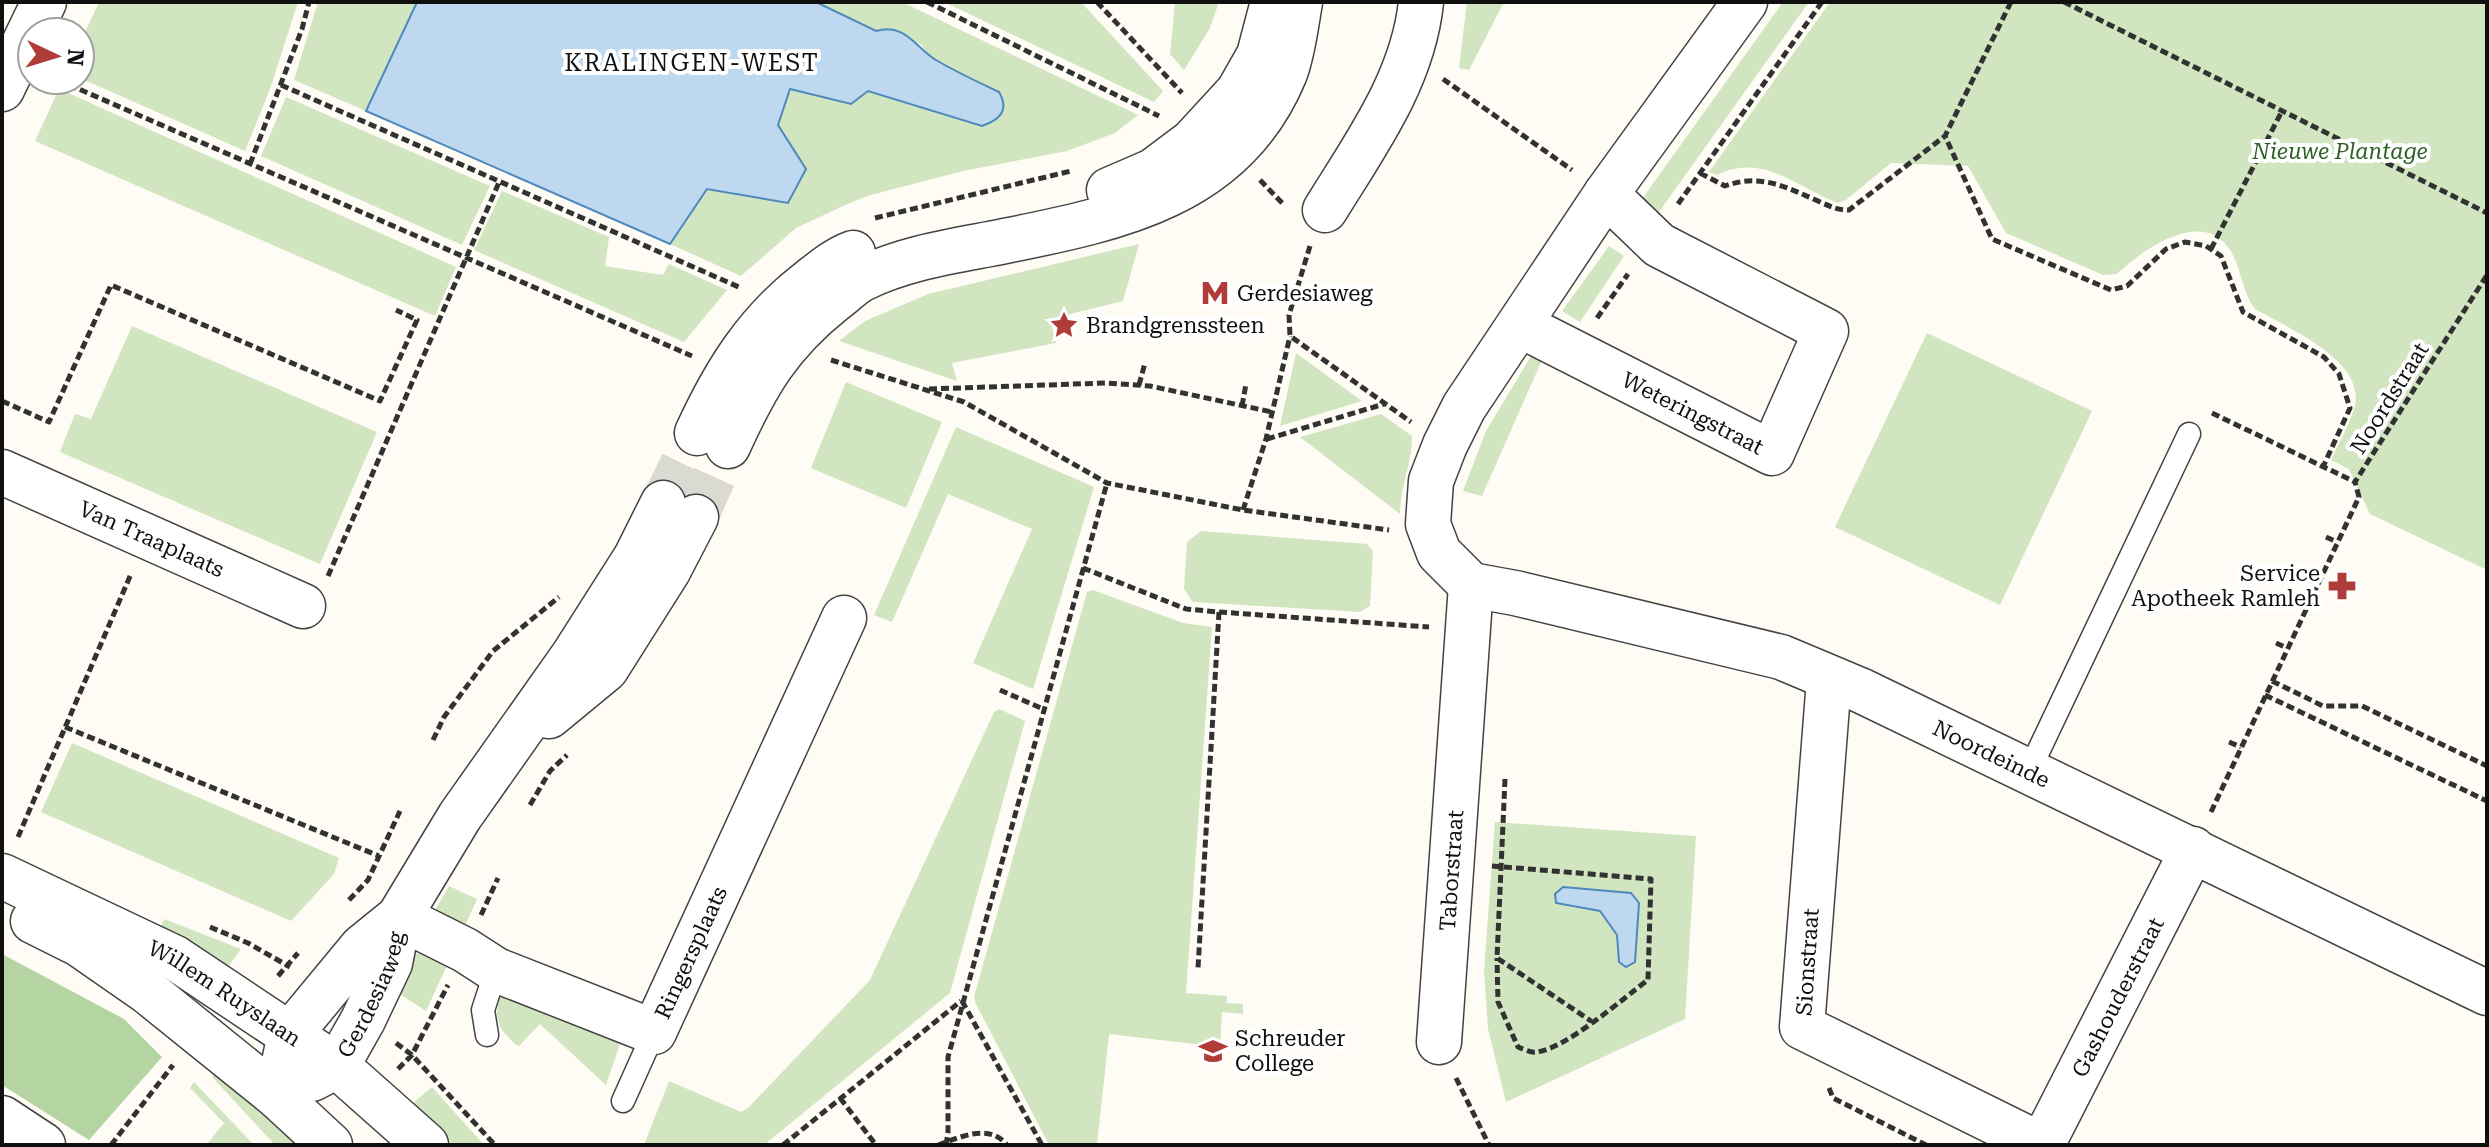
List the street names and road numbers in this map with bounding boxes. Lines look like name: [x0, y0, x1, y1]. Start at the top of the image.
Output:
street label: Noordstraat: [2345, 338, 2434, 458]
street label: Weteringstraat: [1618, 367, 1768, 460]
street label: Van Traaplaats: [75, 496, 228, 582]
street label: Noordeinde: [1929, 715, 2054, 793]
street label: Taborstraat: [1435, 809, 1468, 932]
street label: Ringersplaats: [650, 882, 732, 1023]
street label: Sionstraat: [1791, 908, 1824, 1017]
street label: Gashouderstraat: [2067, 913, 2169, 1081]
street label: Gerdesiaweg: [332, 929, 409, 1062]
street label: Willem Ruyslaan: [144, 935, 306, 1052]

